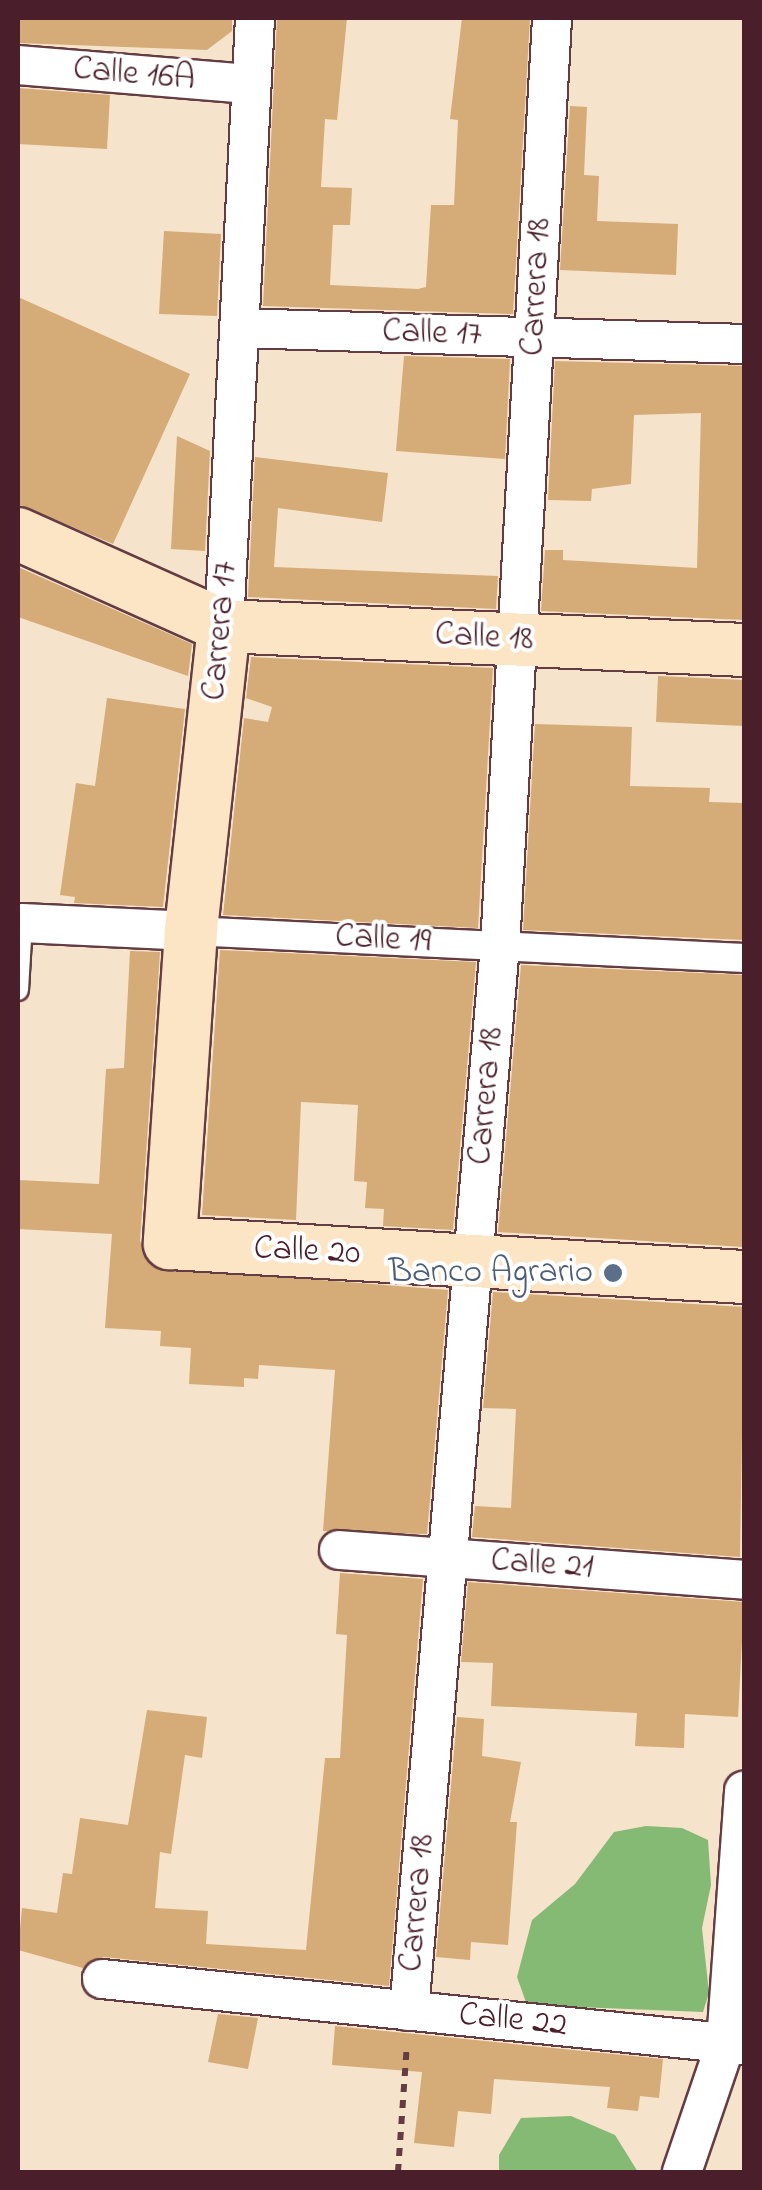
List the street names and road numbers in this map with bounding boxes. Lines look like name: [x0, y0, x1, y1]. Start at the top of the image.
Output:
street label: Calle 16A: [71, 49, 197, 101]
street label: Carrera 18: [512, 217, 562, 357]
street label: Calle 17: [381, 311, 483, 357]
street label: Carrera 17: [194, 560, 248, 702]
street label: Calle 18: [434, 614, 534, 662]
street label: Calle 19: [334, 917, 432, 963]
street label: Carrera 18: [460, 1025, 514, 1167]
street label: Calle 20: [253, 1228, 361, 1276]
street label: Calle 21: [489, 1540, 595, 1590]
street label: Carrera 18: [391, 1832, 445, 1974]
street label: Calle 22: [457, 1994, 569, 2048]

